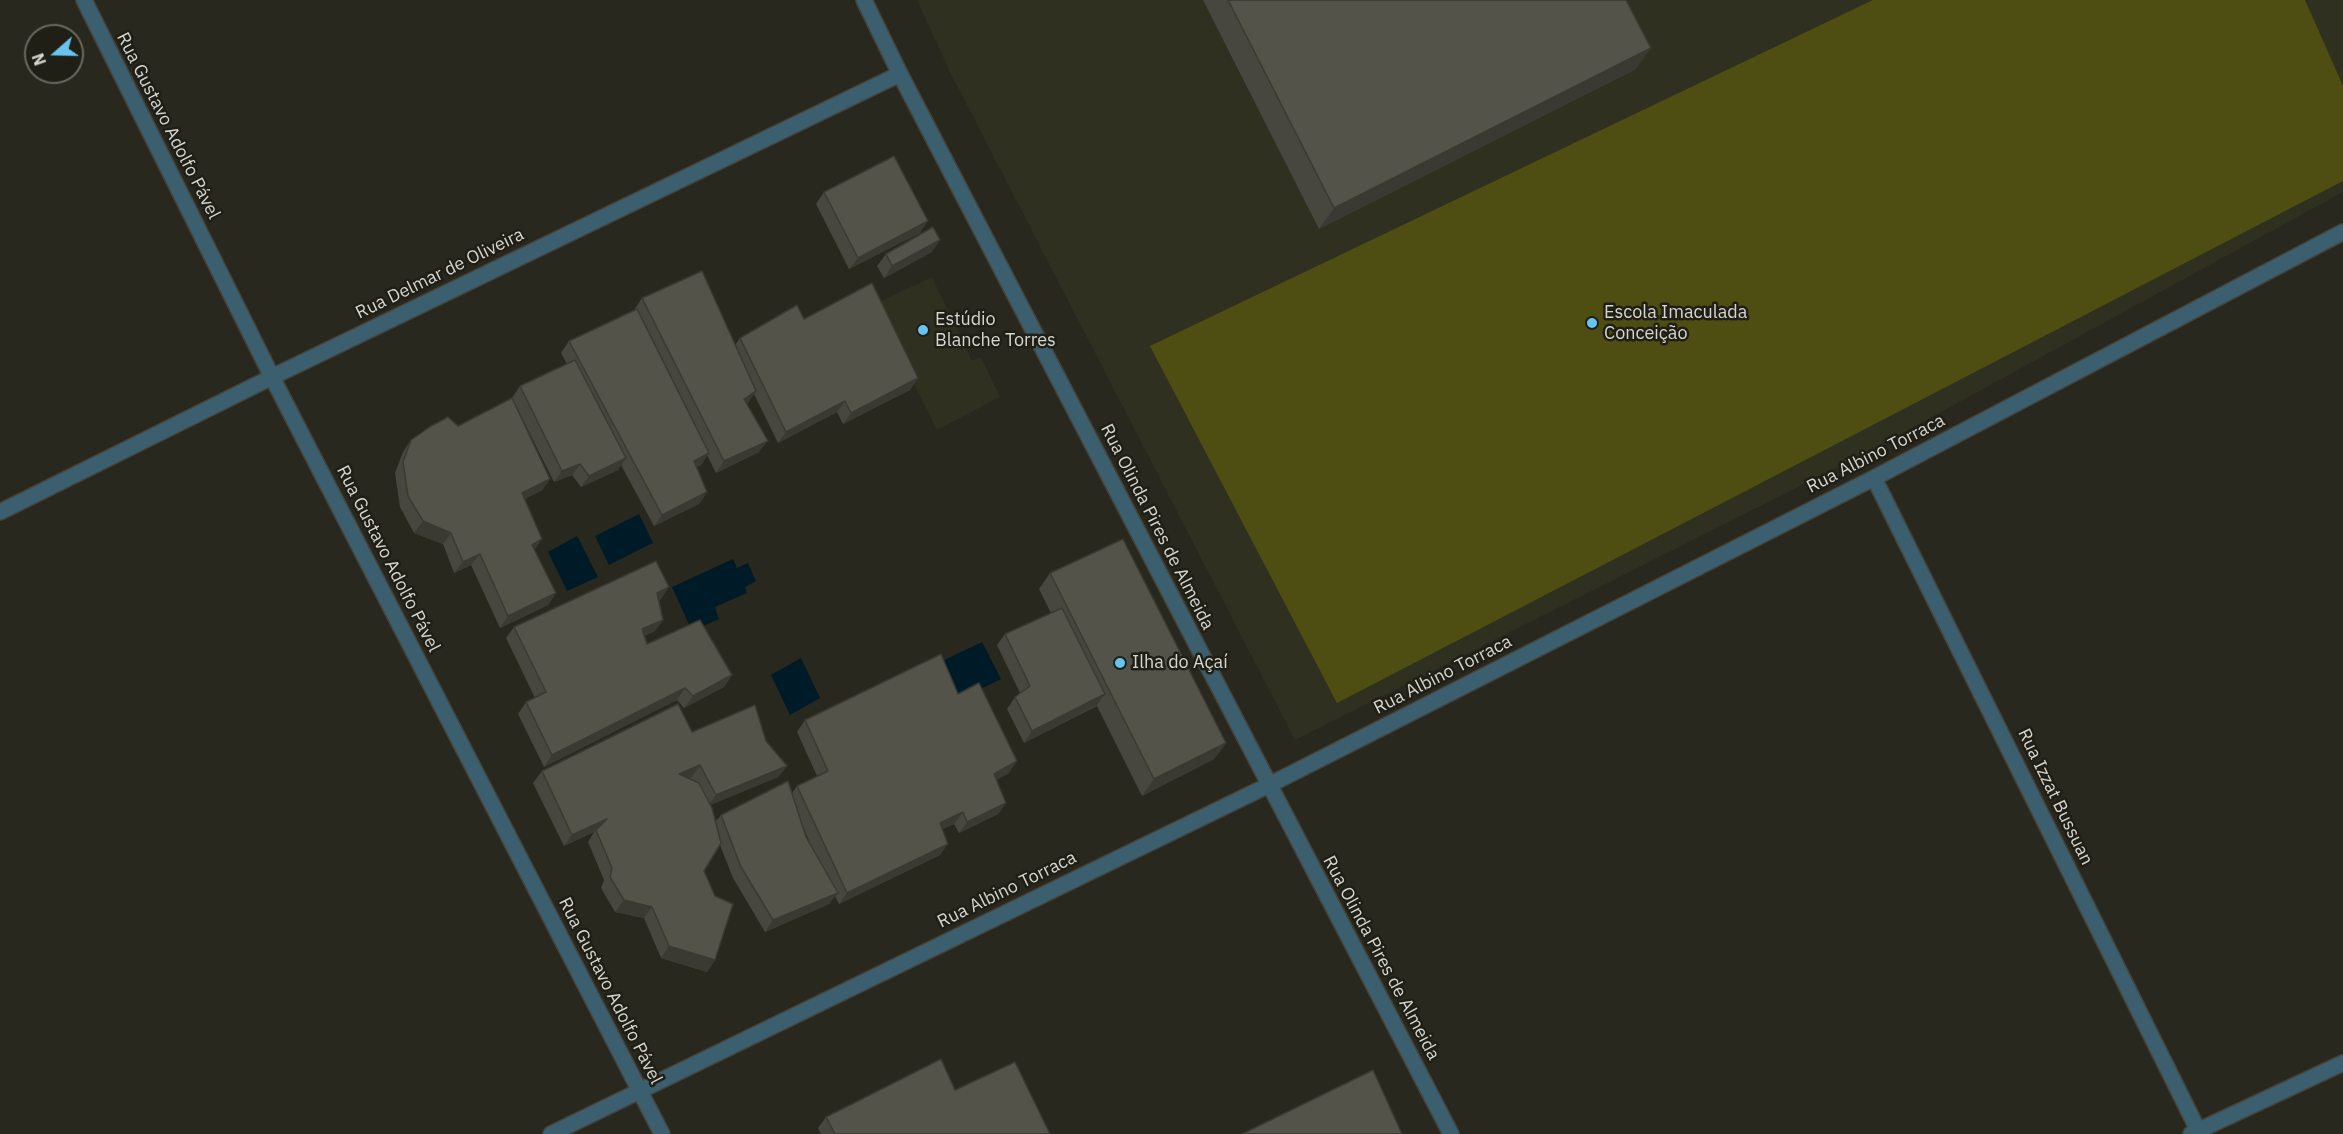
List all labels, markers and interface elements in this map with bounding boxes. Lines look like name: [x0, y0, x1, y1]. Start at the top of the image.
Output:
north arrow: [24, 24, 84, 84]
street label: Rua Gustavo Adolfo Pável: [111, 29, 225, 223]
text: N: [28, 51, 50, 68]
street label: Rua Delmar de Oliveira: [352, 224, 528, 324]
place label: Escola Imaculada Conceição: [1604, 302, 1747, 344]
place label: Estúdio Blanche Torres: [935, 309, 1056, 352]
marker: Escola Imaculada Conceição: [1585, 316, 1599, 330]
marker: Estúdio Blanche Torres: [916, 323, 930, 337]
street label: Rua Albino Torraca: [1803, 410, 1949, 498]
street label: Rua Olinda Pires de Almeida: [1096, 420, 1218, 634]
street label: Rua Gustavo Adolfo Pável: [331, 462, 445, 656]
street label: Rua Albino Torraca: [1370, 631, 1516, 719]
place label: Ilha do Açaí: [1132, 652, 1228, 674]
marker: Ilha do Açaí: [1113, 656, 1127, 670]
street label: Rua Izzat Bussuan: [2013, 725, 2097, 869]
street label: Rua Albino Torraca: [934, 847, 1080, 933]
street label: Rua Olinda Pires de Almeida: [1318, 852, 1444, 1064]
street label: Rua Gustavo Adolfo Pável: [553, 894, 667, 1088]

